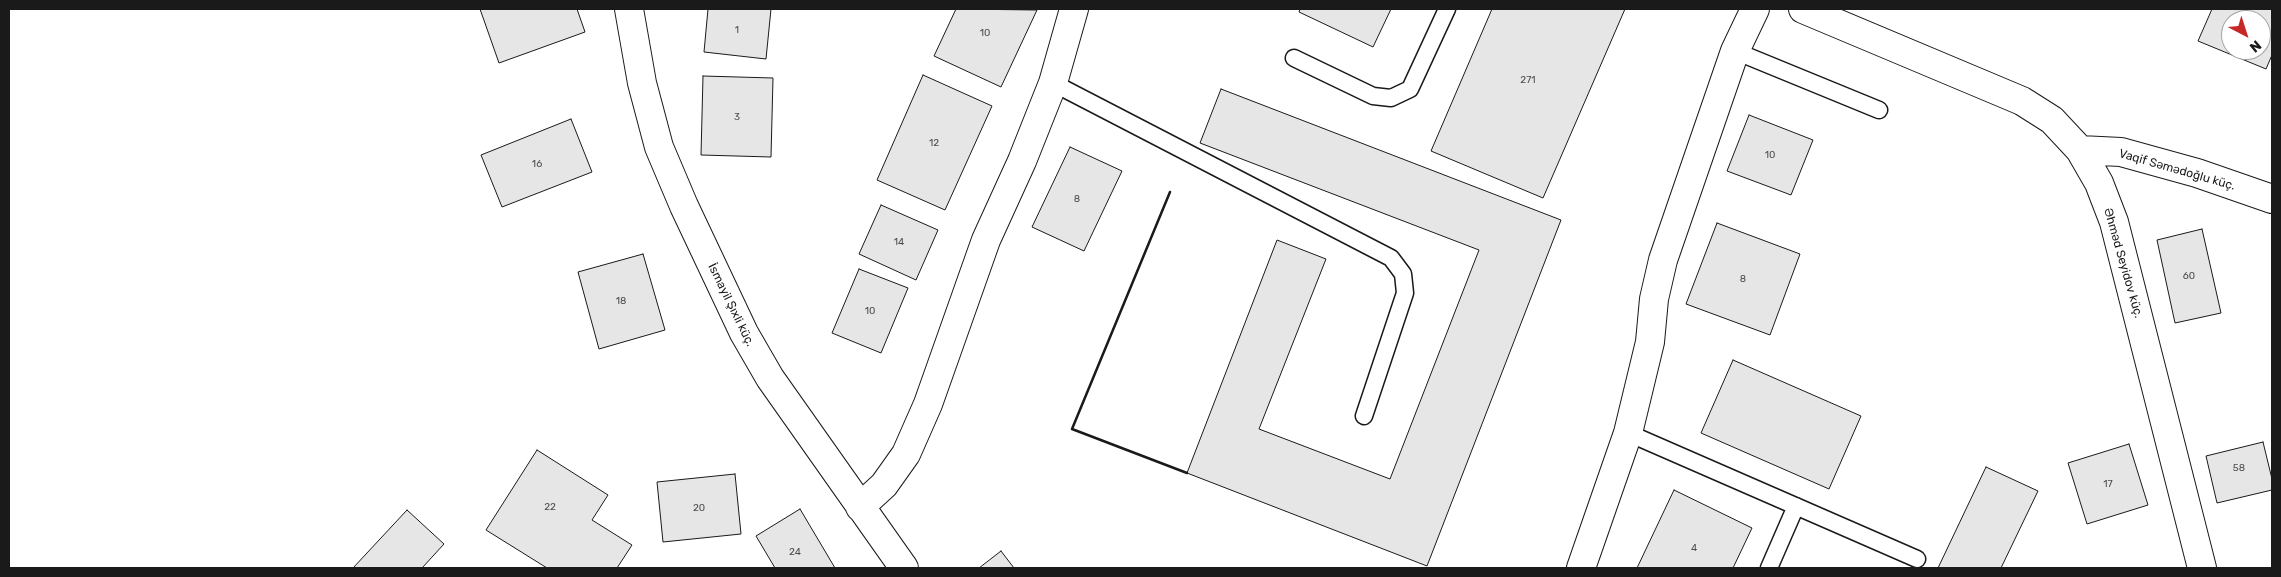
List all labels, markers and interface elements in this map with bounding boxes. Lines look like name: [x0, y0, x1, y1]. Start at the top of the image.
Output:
north arrow: [2221, 10, 2271, 60]
house number: 1: [735, 24, 739, 36]
house number: 10: [980, 27, 990, 39]
text: N: [2246, 36, 2265, 56]
house number: 271: [1520, 74, 1536, 86]
house number: 3: [734, 111, 740, 123]
house number: 12: [929, 137, 939, 149]
street label: Vaqif Səmədoğlu küç.: [2117, 147, 2237, 193]
house number: 10: [1765, 149, 1775, 161]
house number: 16: [532, 158, 542, 170]
house number: 8: [1074, 193, 1080, 205]
street label: Əhməd Seyidov küç.: [2100, 206, 2146, 320]
house number: 14: [894, 236, 904, 248]
street label: İsmayil Şıxli küç.: [705, 261, 757, 349]
house number: 60: [2183, 270, 2195, 282]
house number: 8: [1740, 273, 1746, 285]
house number: 18: [616, 295, 626, 307]
house number: 10: [865, 305, 875, 317]
house number: 58: [2233, 462, 2245, 474]
house number: 17: [2103, 478, 2113, 490]
house number: 22: [544, 501, 556, 513]
house number: 20: [693, 502, 705, 514]
house number: 4: [1691, 542, 1697, 554]
house number: 24: [789, 546, 801, 558]

